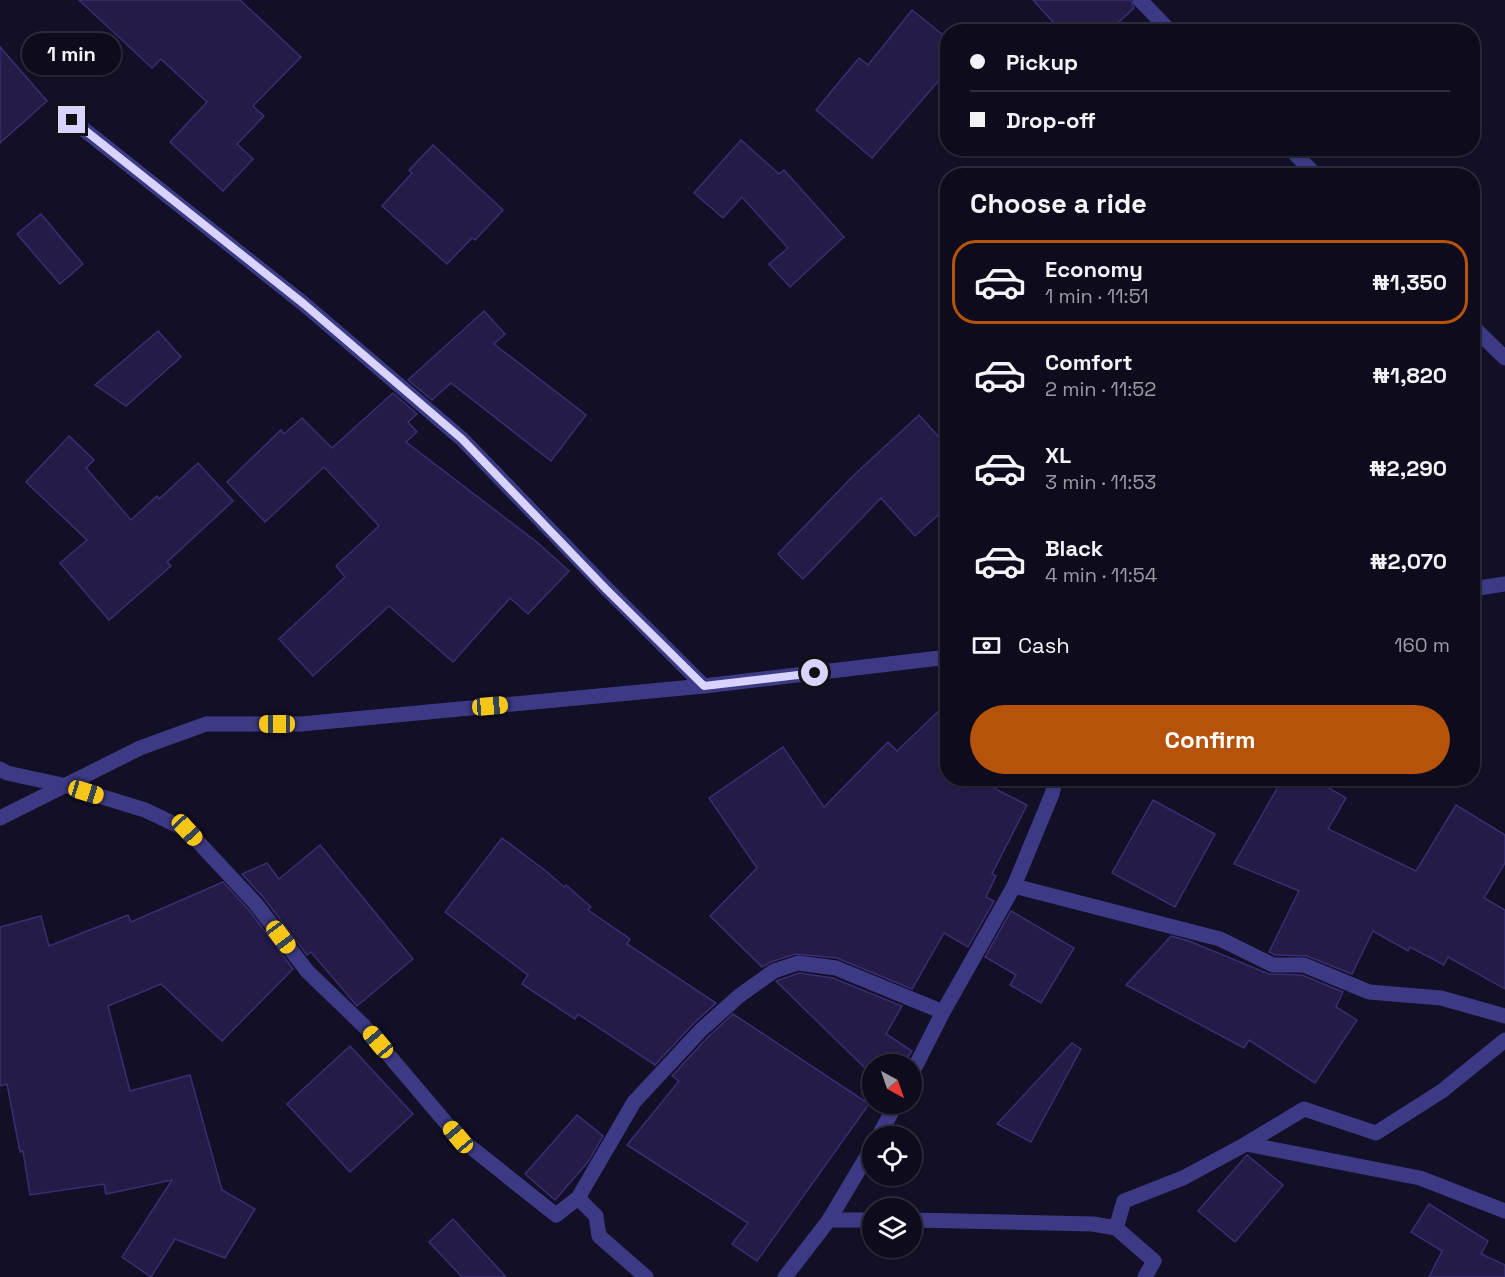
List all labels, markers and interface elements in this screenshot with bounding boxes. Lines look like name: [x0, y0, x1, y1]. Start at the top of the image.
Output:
callout: 1 min: [22, 33, 122, 75]
text: 1 min: [47, 41, 96, 67]
text: Pickup: [1006, 48, 1078, 76]
route end: [58, 106, 85, 133]
text: Drop-off: [1006, 106, 1096, 134]
text: Choose a ride: [970, 186, 1147, 221]
icon: car: [973, 255, 1027, 309]
text: Economy: [1045, 255, 1143, 283]
text: ₦1,350: [1372, 268, 1447, 296]
text: 1 min · 11:51: [1045, 283, 1149, 309]
icon: car: [973, 348, 1027, 402]
text: Comfort: [1045, 348, 1133, 376]
text: ₦1,820: [1372, 361, 1447, 389]
text: 2 min · 11:52: [1045, 376, 1156, 402]
icon: car: [973, 441, 1027, 495]
text: XL: [1045, 441, 1071, 469]
text: ₦2,290: [1369, 454, 1447, 482]
text: 3 min · 11:53: [1045, 469, 1156, 495]
icon: car: [973, 534, 1027, 588]
text: Black: [1045, 534, 1103, 562]
text: ₦2,070: [1370, 547, 1447, 575]
text: 4 min · 11:54: [1045, 562, 1157, 588]
icon: cash: [970, 629, 1003, 662]
text: Cash: [1018, 631, 1070, 659]
text: 160 m: [1394, 632, 1450, 658]
route start: [801, 659, 828, 686]
car: [471, 695, 509, 717]
button: Confirm: [970, 705, 1450, 774]
car: [259, 715, 295, 733]
car: [66, 778, 106, 806]
car: [168, 811, 206, 849]
car: [263, 917, 299, 957]
car: [360, 1022, 396, 1062]
north arrow: [862, 1054, 922, 1114]
map controls: [862, 1054, 922, 1258]
car: [440, 1117, 476, 1157]
button: locate: [862, 1126, 922, 1186]
button: layers: [862, 1198, 922, 1258]

